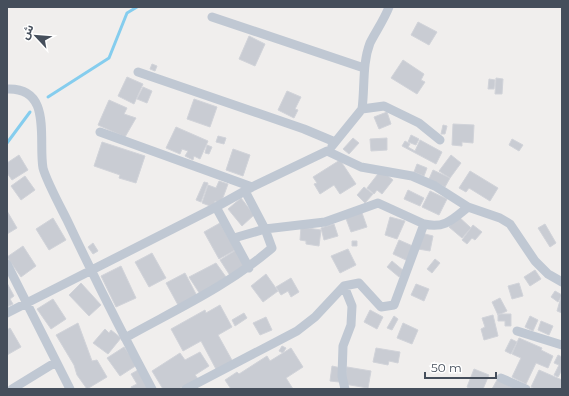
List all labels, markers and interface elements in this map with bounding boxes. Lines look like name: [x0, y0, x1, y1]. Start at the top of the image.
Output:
north arrow: [16, 16, 56, 56]
text: ش: [17, 22, 37, 41]
scale bar: [425, 354, 496, 380]
text: 50 m: [431, 360, 462, 375]

